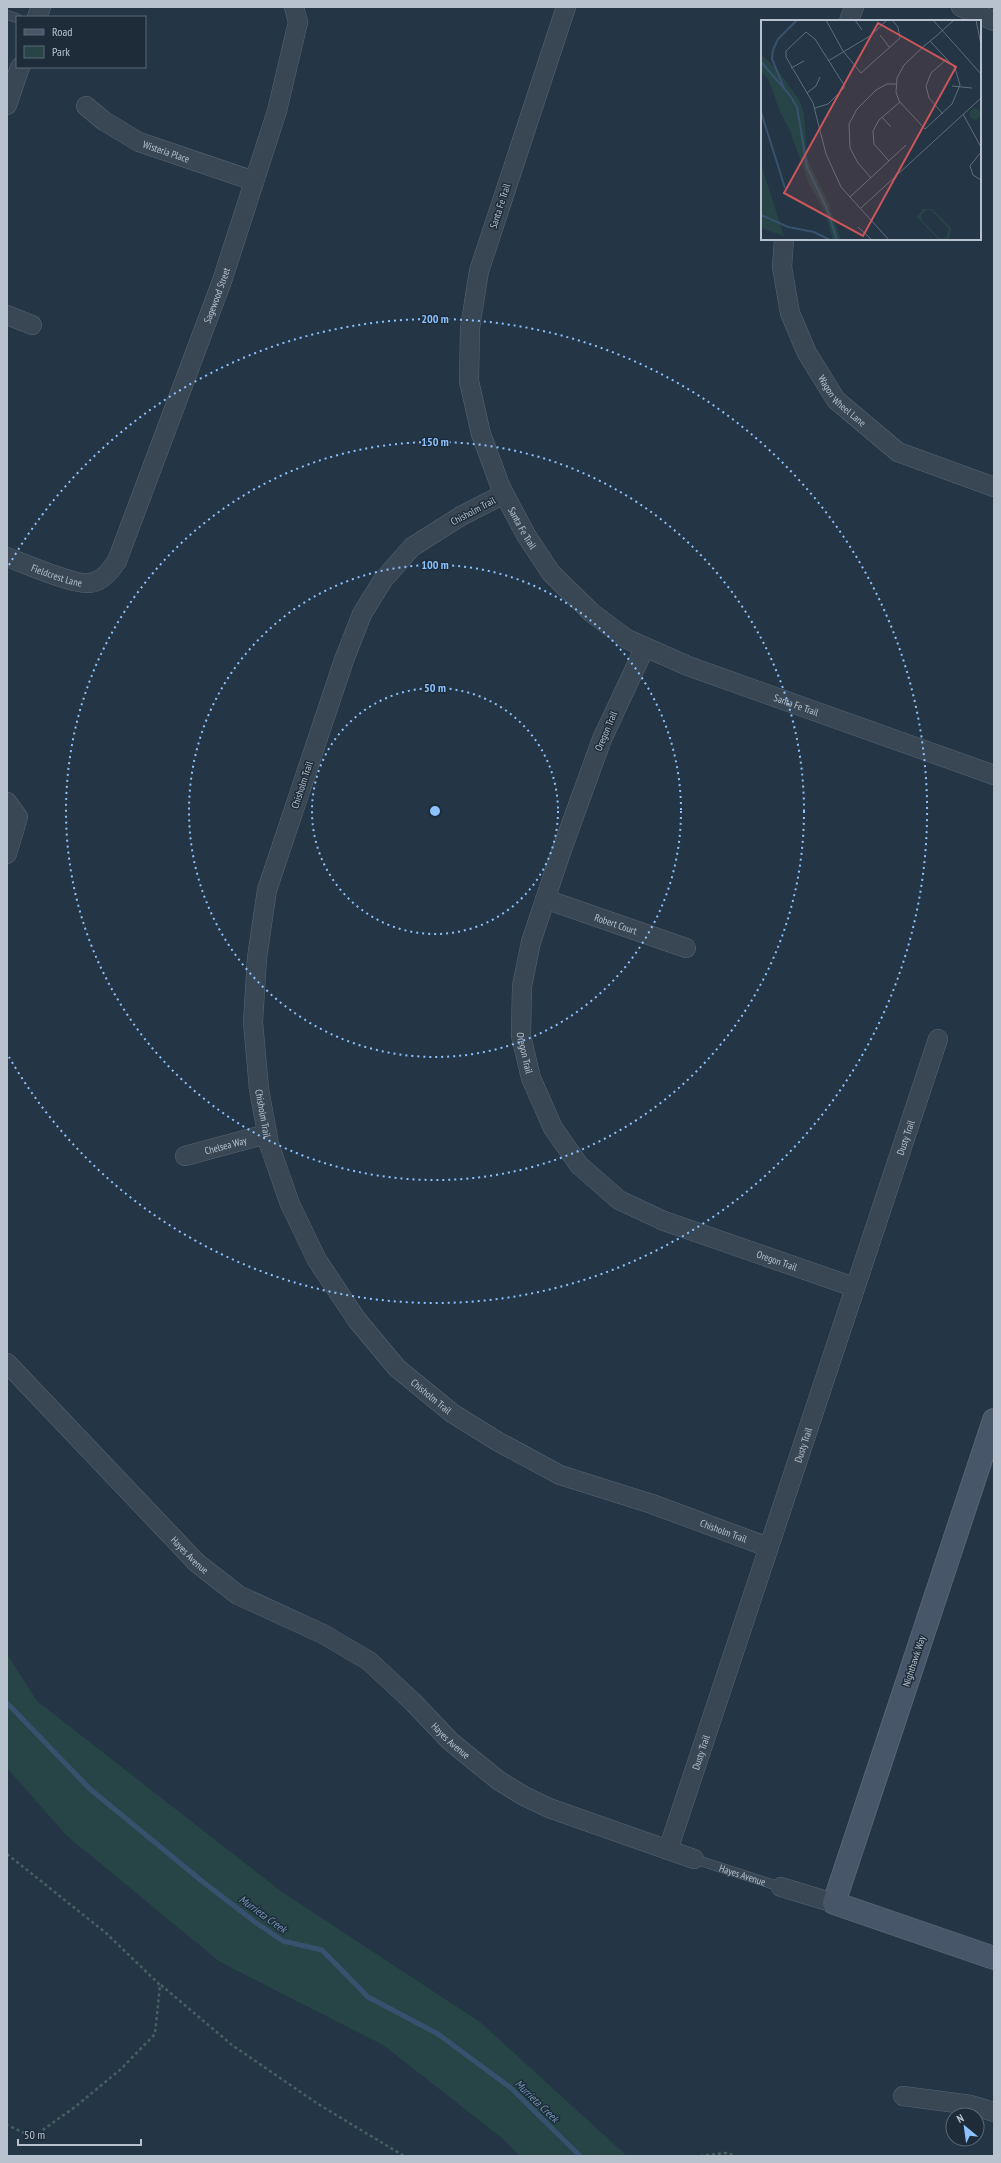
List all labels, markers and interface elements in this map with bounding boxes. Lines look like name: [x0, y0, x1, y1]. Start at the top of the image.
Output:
legend: [16, 16, 146, 68]
inset map: [761, 20, 981, 240]
text: Road: [52, 24, 72, 39]
text: Park: [52, 44, 70, 59]
street label: Wisteria Place: [141, 137, 191, 165]
street label: Santa Fe Trail: [487, 181, 514, 230]
street label: Sagewood Street: [200, 266, 233, 325]
text: 200 m: [421, 311, 449, 326]
street label: Wagon Wheel Lane: [816, 372, 869, 429]
text: 150 m: [421, 434, 449, 449]
street label: Chisholm Trail: [448, 493, 498, 528]
street label: Santa Fe Trail: [506, 504, 540, 552]
text: 100 m: [421, 557, 449, 572]
street label: Fieldcrest Lane: [30, 561, 83, 589]
text: 50 m: [424, 680, 446, 695]
street label: Santa Fe Trail: [772, 691, 821, 719]
street label: Oregon Trail: [592, 708, 620, 753]
street label: Chisholm Trail: [288, 759, 316, 810]
centre of rings: [428, 804, 442, 818]
street label: Robert Court: [593, 910, 639, 937]
street label: Oregon Trail: [514, 1032, 536, 1076]
street label: Chisholm Trail: [253, 1088, 274, 1139]
street label: Dusty Trail: [893, 1118, 917, 1157]
street label: Chelsea Way: [203, 1133, 248, 1157]
street label: Oregon Trail: [755, 1247, 800, 1274]
street label: Chisholm Trail: [408, 1376, 455, 1417]
street label: Dusty Trail: [791, 1425, 815, 1464]
street label: Chisholm Trail: [698, 1516, 749, 1545]
street label: Hayes Avenue: [168, 1533, 211, 1576]
street label: Nighthawk Way: [900, 1634, 928, 1688]
street label: Hayes Avenue: [429, 1719, 473, 1761]
street label: Dusty Trail: [689, 1733, 713, 1771]
street label: Hayes Avenue: [718, 1861, 767, 1888]
water label: Murrieta Creek: [236, 1892, 291, 1937]
water label: Murrieta Creek: [512, 2077, 563, 2127]
north arrow: [945, 2107, 985, 2147]
text: N: [954, 2111, 966, 2126]
scale bar: [18, 2121, 141, 2147]
text: 50 m: [24, 2127, 45, 2142]

